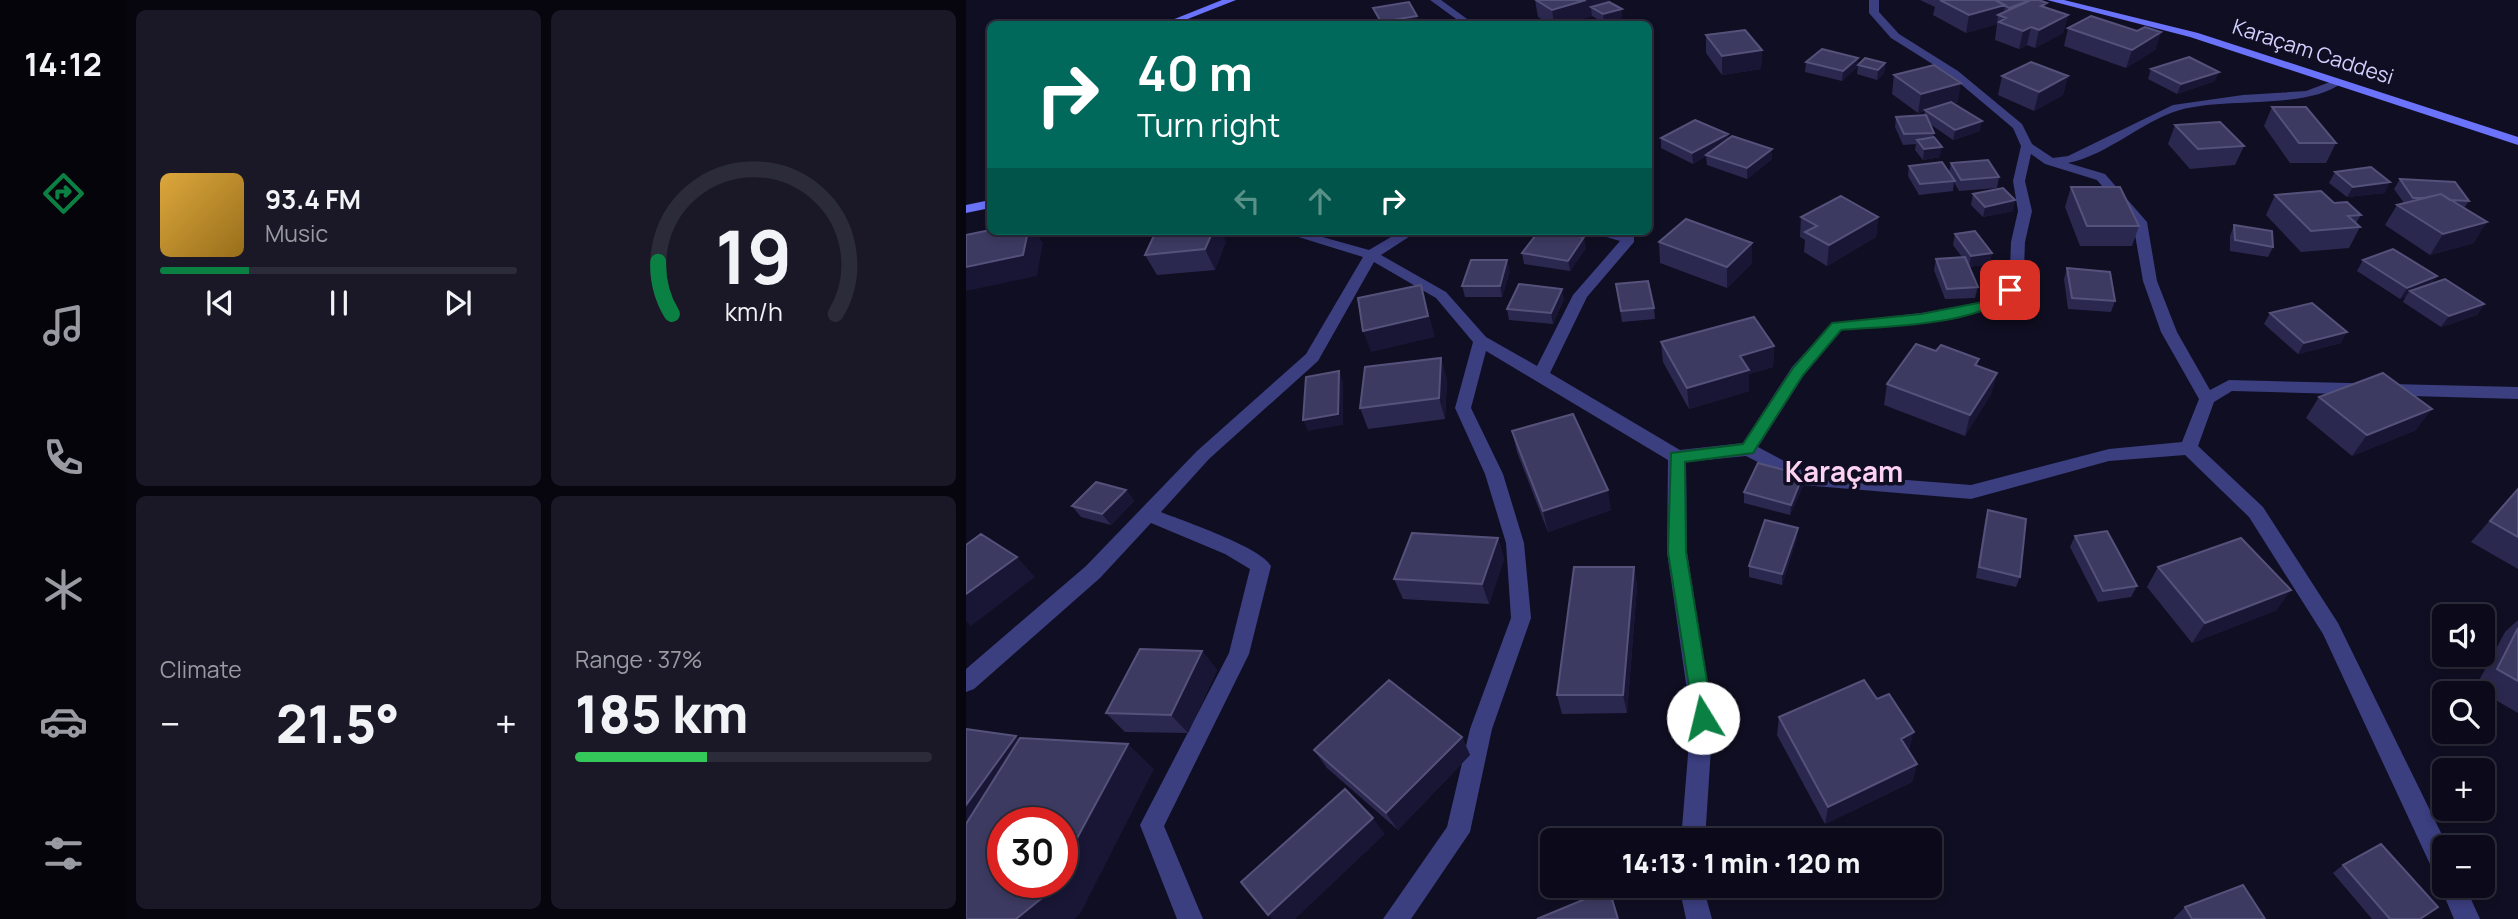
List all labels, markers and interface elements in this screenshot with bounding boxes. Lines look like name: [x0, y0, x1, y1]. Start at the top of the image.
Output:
street label: Karaçam Caddesi: [2229, 12, 2398, 90]
text: 40 m: [1137, 39, 1253, 106]
text: 14:12: [24, 42, 102, 86]
icon: right: [1022, 49, 1113, 140]
text: Turn right: [1137, 103, 1280, 147]
icon: directions: [39, 169, 88, 218]
text: 93.4 FM: [265, 181, 361, 217]
icon: left: [1228, 182, 1266, 220]
icon: ahead: [1301, 182, 1339, 220]
icon: right: [1374, 182, 1412, 220]
text: 19: [715, 206, 792, 306]
text: Music: [265, 217, 328, 249]
pin: [1980, 260, 2040, 320]
icon: arrive: [1991, 271, 2029, 309]
icon: previous: [201, 284, 239, 322]
icon: pause: [320, 284, 358, 322]
icon: next: [439, 284, 477, 322]
text: km/h: [724, 294, 783, 329]
icon: music: [39, 301, 88, 350]
icon: phone: [39, 433, 88, 482]
district label: Karaçam: [1785, 452, 1903, 490]
icon: climate: [39, 565, 88, 614]
map controls: [2432, 604, 2495, 898]
button: sound: [2432, 604, 2495, 667]
text: Range · 37%: [575, 643, 702, 675]
text: Climate: [160, 653, 242, 685]
text: 185 km: [575, 678, 748, 749]
position arrow: [1666, 681, 1740, 755]
button: search: [2432, 681, 2495, 744]
text: 21.5°: [276, 688, 400, 759]
icon: car: [39, 697, 88, 746]
text: −: [160, 697, 181, 749]
text: +: [495, 697, 517, 749]
button: +: [2432, 758, 2495, 821]
speed limit sign: 30: [987, 807, 1078, 898]
icon: filters: [39, 829, 88, 878]
button: −: [2432, 835, 2495, 898]
text: 14:13 · 1 min · 120 m: [1622, 845, 1860, 881]

